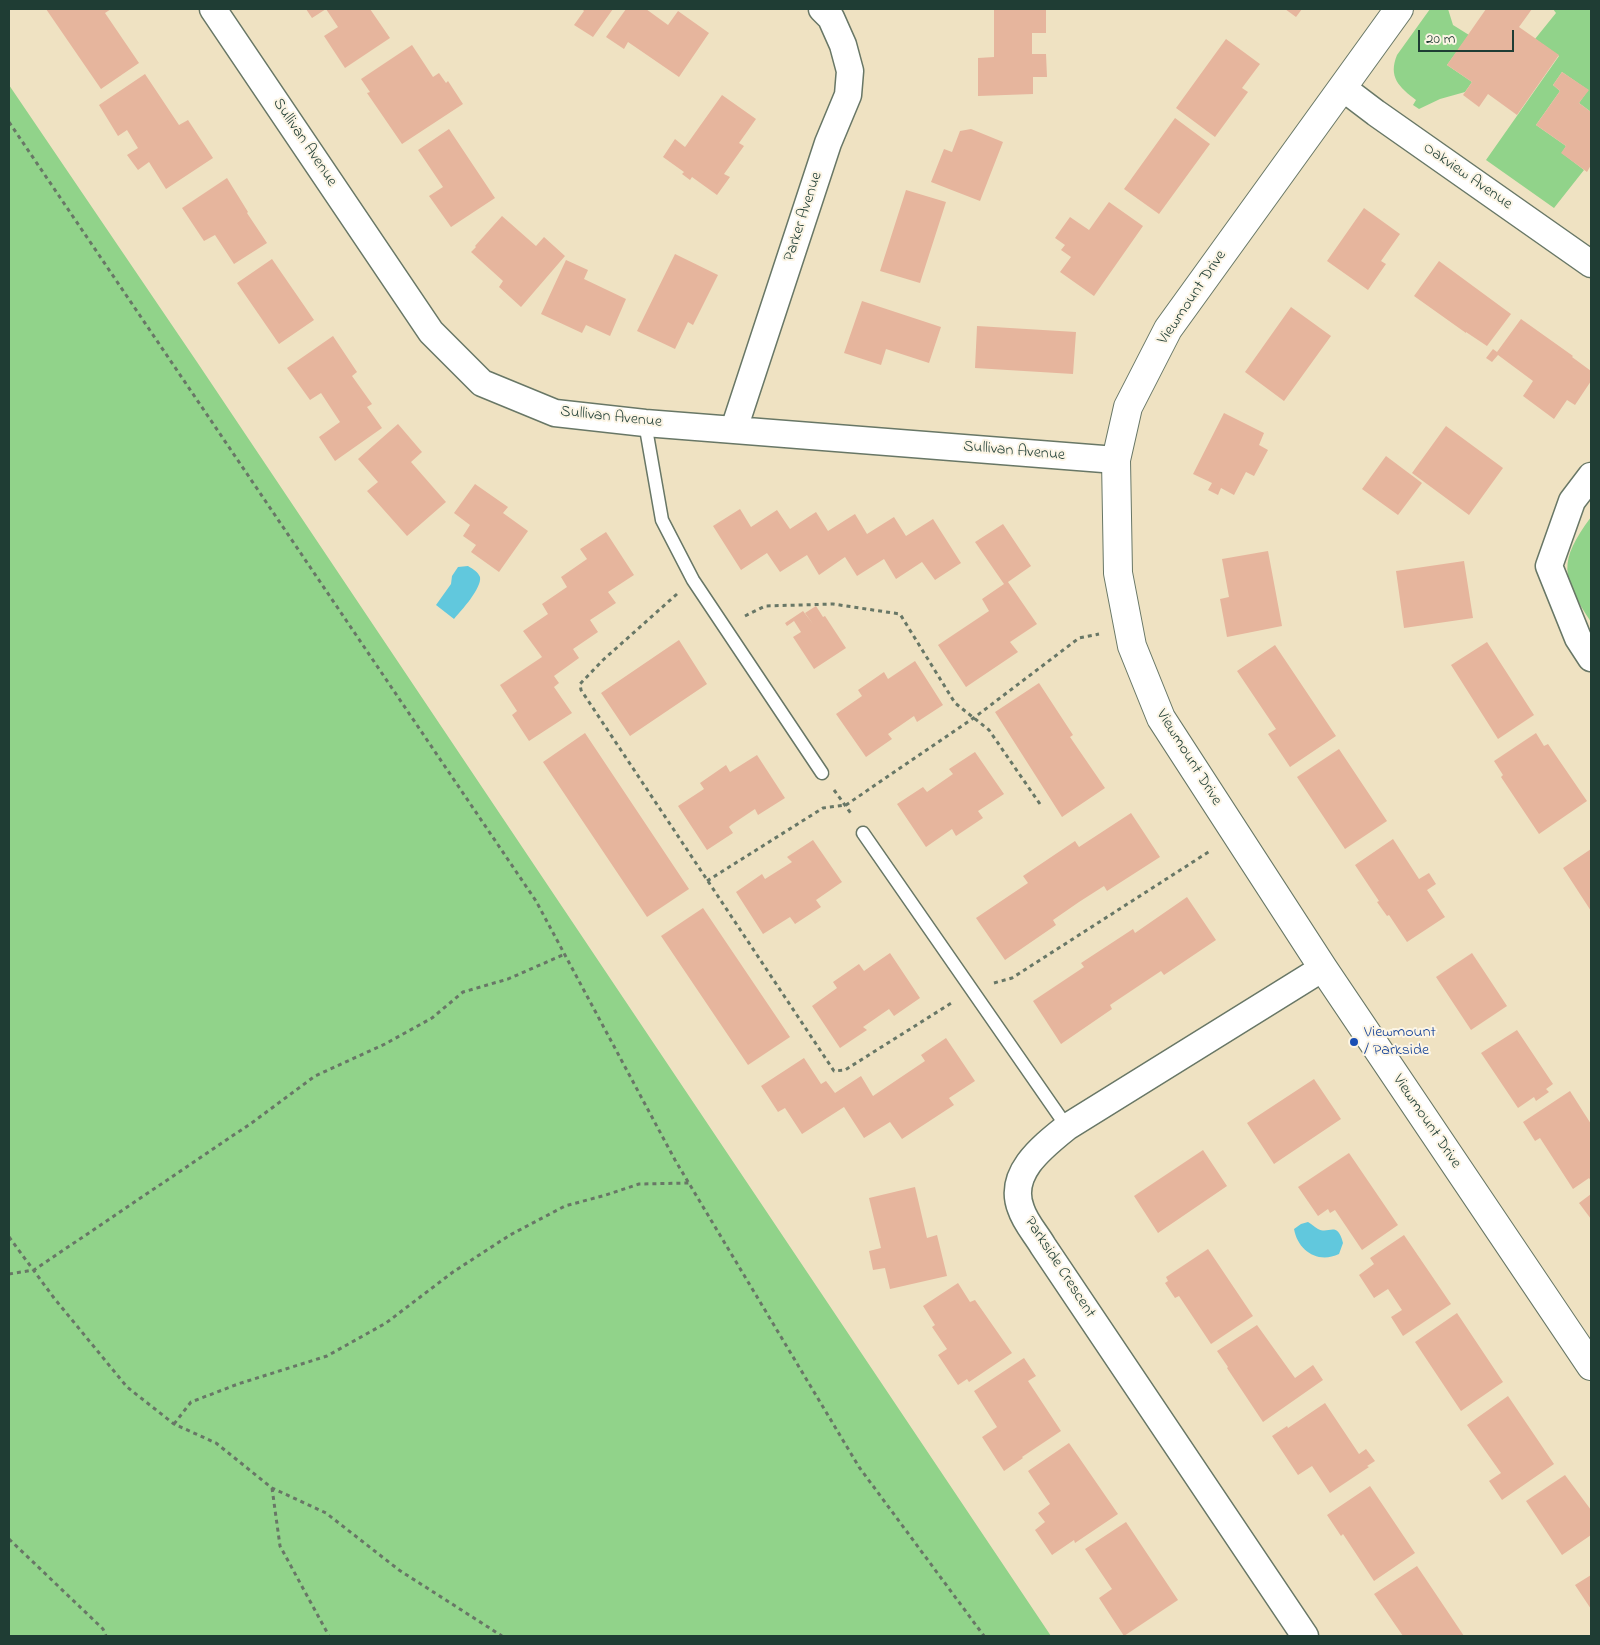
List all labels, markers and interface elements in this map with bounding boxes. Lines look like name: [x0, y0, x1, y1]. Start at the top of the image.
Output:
scale bar: [1420, 20, 1516, 52]
text: 20 m: [1426, 28, 1455, 50]
street label: Sullivan Avenue: [267, 95, 341, 191]
street label: Oakview Avenue: [1419, 139, 1515, 215]
street label: Parker Avenue: [781, 170, 827, 264]
street label: Viewmount Drive: [1154, 247, 1232, 349]
street label: Sullivan Avenue: [559, 403, 663, 433]
street label: Sullivan Avenue: [962, 438, 1066, 466]
street label: Viewmount Drive: [1151, 707, 1225, 809]
place label: Viewmount / Parkside: [1364, 1023, 1436, 1061]
marker: Viewmount / Parkside: [1348, 1036, 1360, 1048]
street label: Viewmount Drive: [1387, 1071, 1465, 1173]
street label: Parkside Crescent: [1019, 1214, 1099, 1322]

